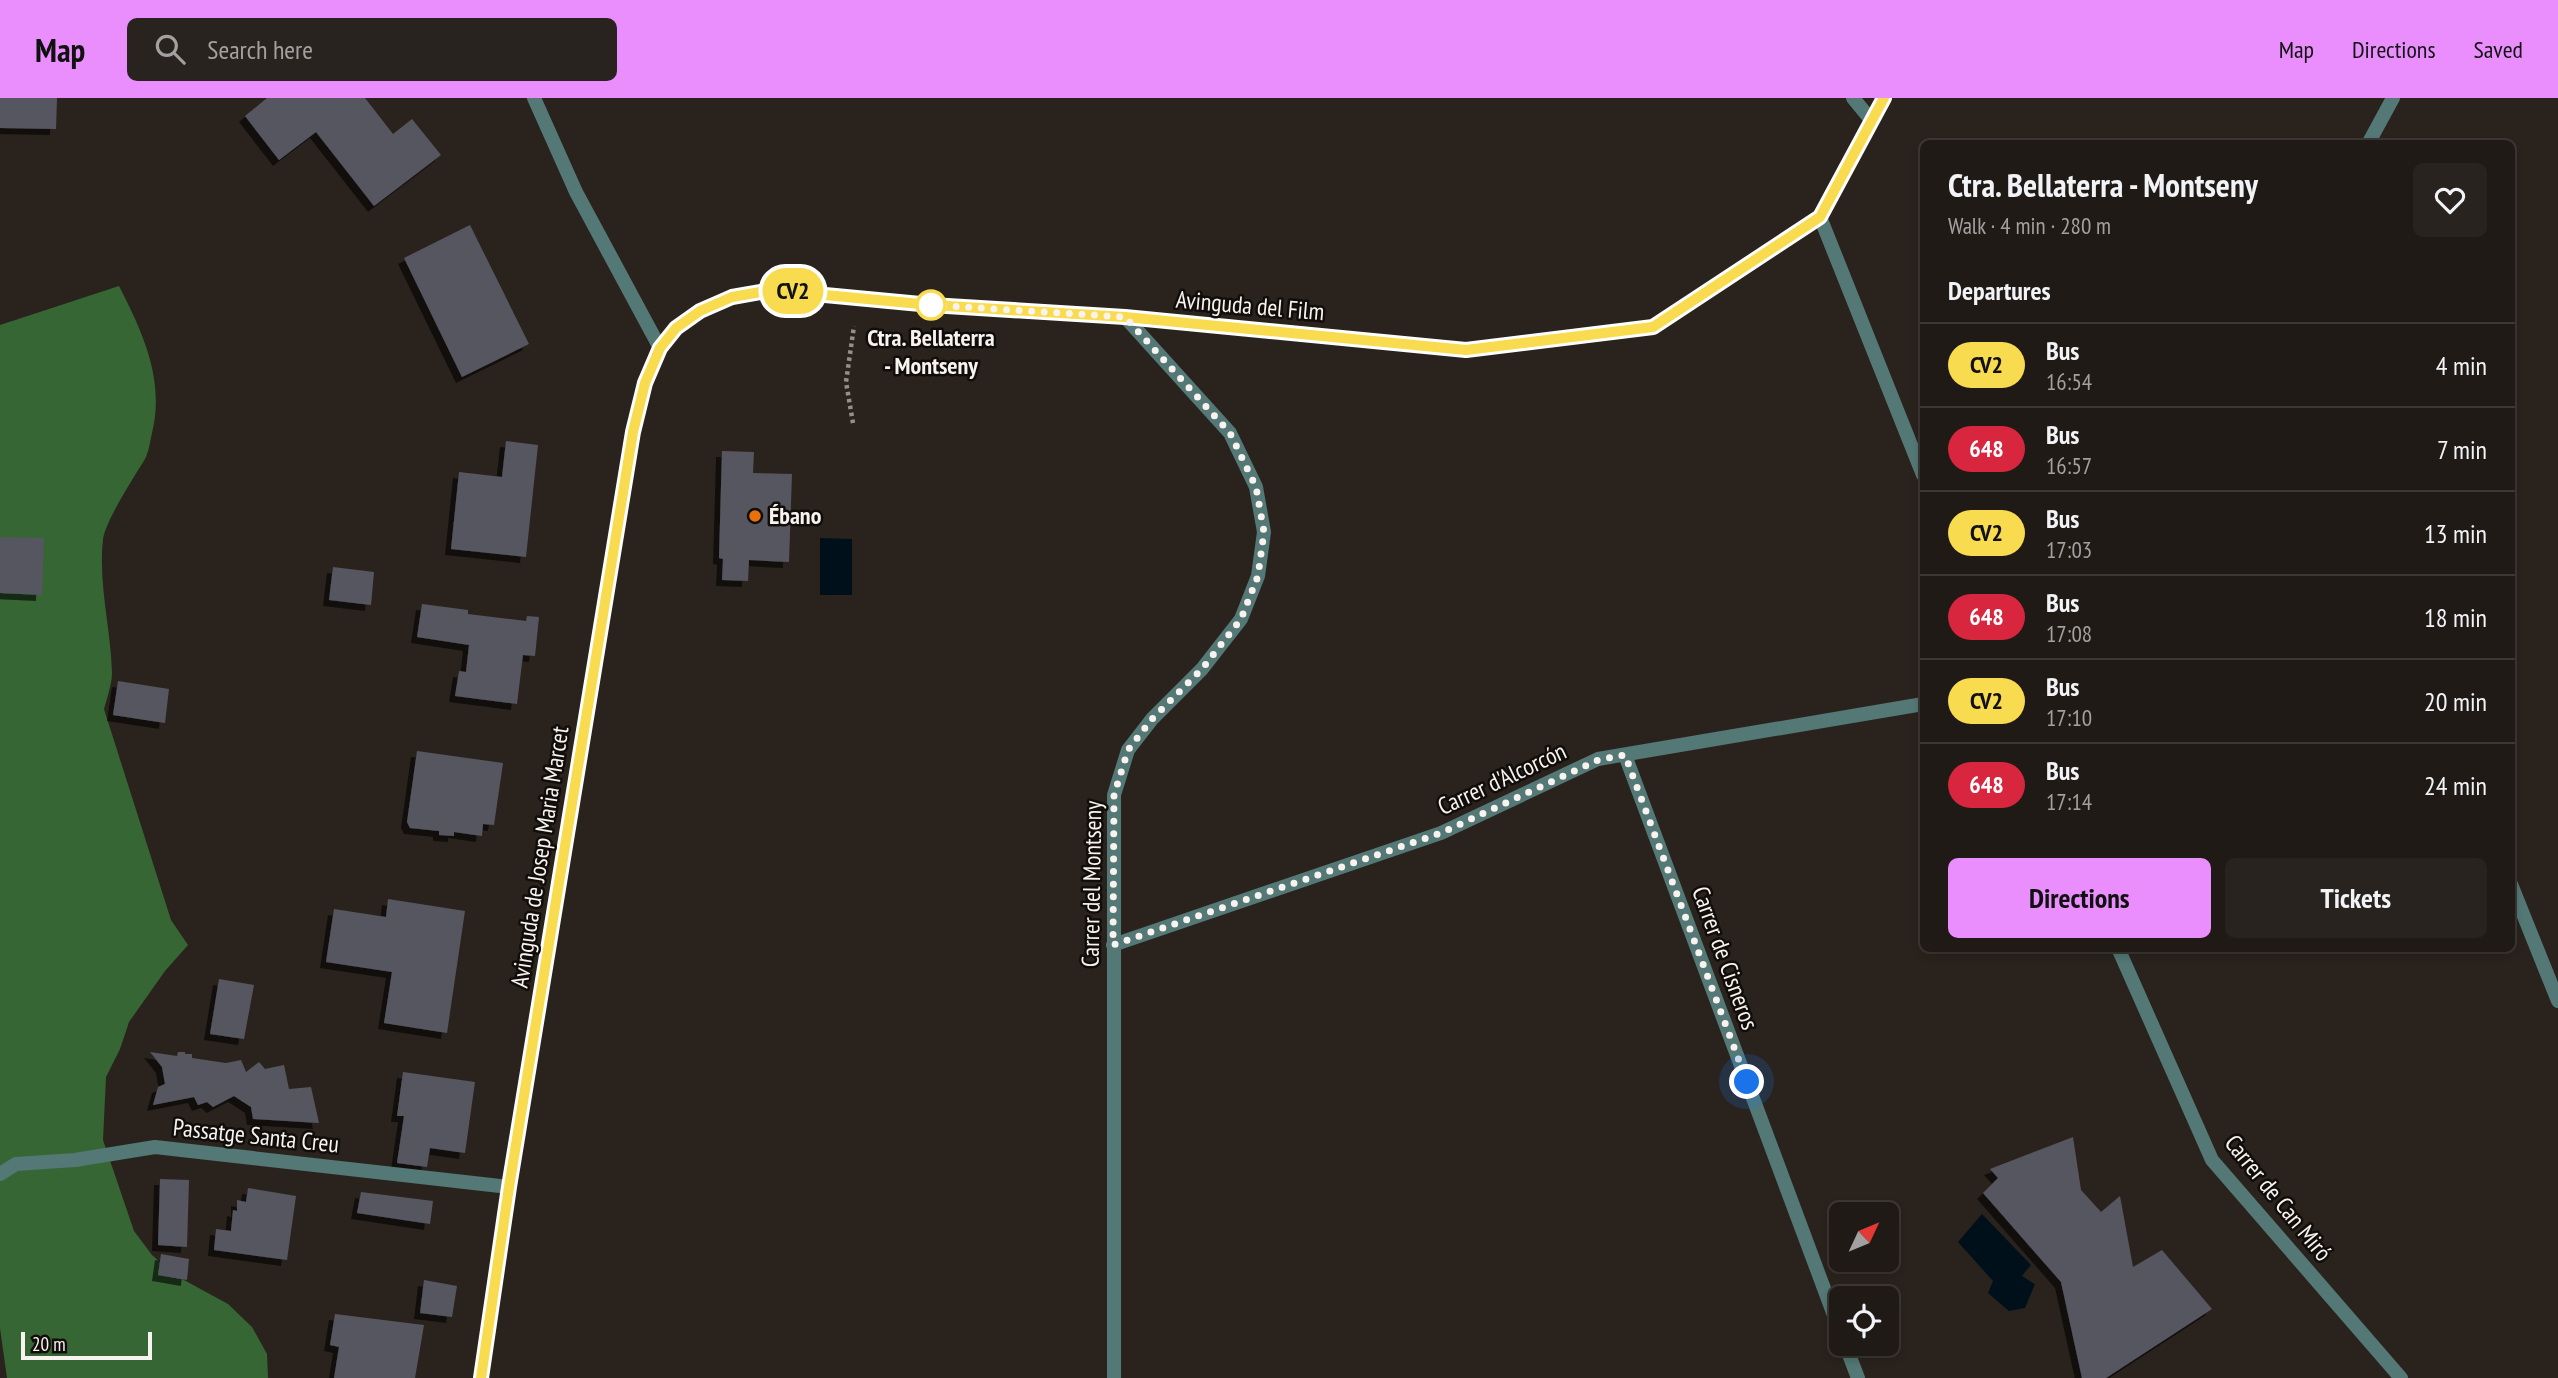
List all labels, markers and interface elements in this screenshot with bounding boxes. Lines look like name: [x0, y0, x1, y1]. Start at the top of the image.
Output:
search box: [127, 18, 617, 81]
text: Map: [35, 28, 85, 71]
icon: search: [151, 30, 189, 68]
text: Search here: [207, 33, 313, 66]
text: Map: [2279, 34, 2314, 65]
text: Directions: [2352, 34, 2436, 65]
text: Saved: [2474, 34, 2523, 65]
text: Ctra. Bellaterra - Montseny: [1948, 163, 2258, 206]
button: heart: [2413, 163, 2487, 237]
text: Walk · 4 min · 280 m: [1948, 211, 2111, 240]
line badge: CV2: [753, 268, 833, 314]
text: Departures: [1948, 274, 2051, 307]
text: CV2: [776, 275, 810, 306]
street label: Avinguda del Film: [1175, 284, 1326, 327]
marker: Ctra. Bellaterra - Montseny: [916, 290, 946, 320]
place label: Ctra. Bellaterra - Montseny: [867, 322, 995, 381]
text: Bus: [2046, 334, 2079, 367]
text: CV2: [1970, 349, 2003, 380]
text: 4 min: [2436, 349, 2487, 382]
text: 16:54: [2046, 367, 2092, 396]
text: Bus: [2046, 418, 2079, 451]
text: 648: [1969, 433, 2004, 464]
text: 7 min: [2437, 433, 2487, 466]
text: 16:57: [2046, 451, 2092, 480]
place label: Ébano: [769, 500, 822, 531]
text: Bus: [2046, 502, 2079, 535]
marker: Ébano: [747, 508, 763, 524]
text: CV2: [1970, 517, 2003, 548]
text: 13 min: [2424, 517, 2487, 550]
text: 17:03: [2046, 535, 2092, 564]
text: Bus: [2046, 586, 2079, 619]
text: 648: [1969, 601, 2004, 632]
text: 18 min: [2424, 601, 2487, 634]
text: 17:08: [2046, 619, 2092, 648]
text: Bus: [2046, 670, 2079, 703]
text: CV2: [1970, 685, 2003, 716]
text: 20 min: [2424, 685, 2487, 718]
text: 17:10: [2046, 703, 2092, 732]
street label: Avinguda de Josep Maria Marcet: [504, 724, 576, 990]
street label: Carrer d'Alcorcón: [1433, 735, 1571, 822]
text: Bus: [2046, 754, 2079, 787]
text: 648: [1969, 769, 2004, 800]
text: 24 min: [2424, 769, 2487, 802]
text: 17:14: [2046, 787, 2092, 816]
street label: Carrer del Montseny: [1075, 801, 1108, 967]
button: Directions: [1948, 858, 2211, 938]
button: Tickets: [2225, 858, 2487, 938]
street label: Carrer de Cisneros: [1685, 882, 1766, 1034]
your location: [1729, 1064, 1764, 1099]
street label: Passatge Santa Creu: [172, 1111, 341, 1160]
street label: Carrer de Can Miró: [2218, 1128, 2339, 1267]
north arrow: [1829, 1202, 1899, 1272]
map controls: [1829, 1202, 1899, 1356]
button: locate: [1829, 1286, 1899, 1356]
scale bar: [21, 1329, 152, 1361]
text: 20 m: [32, 1332, 66, 1356]

